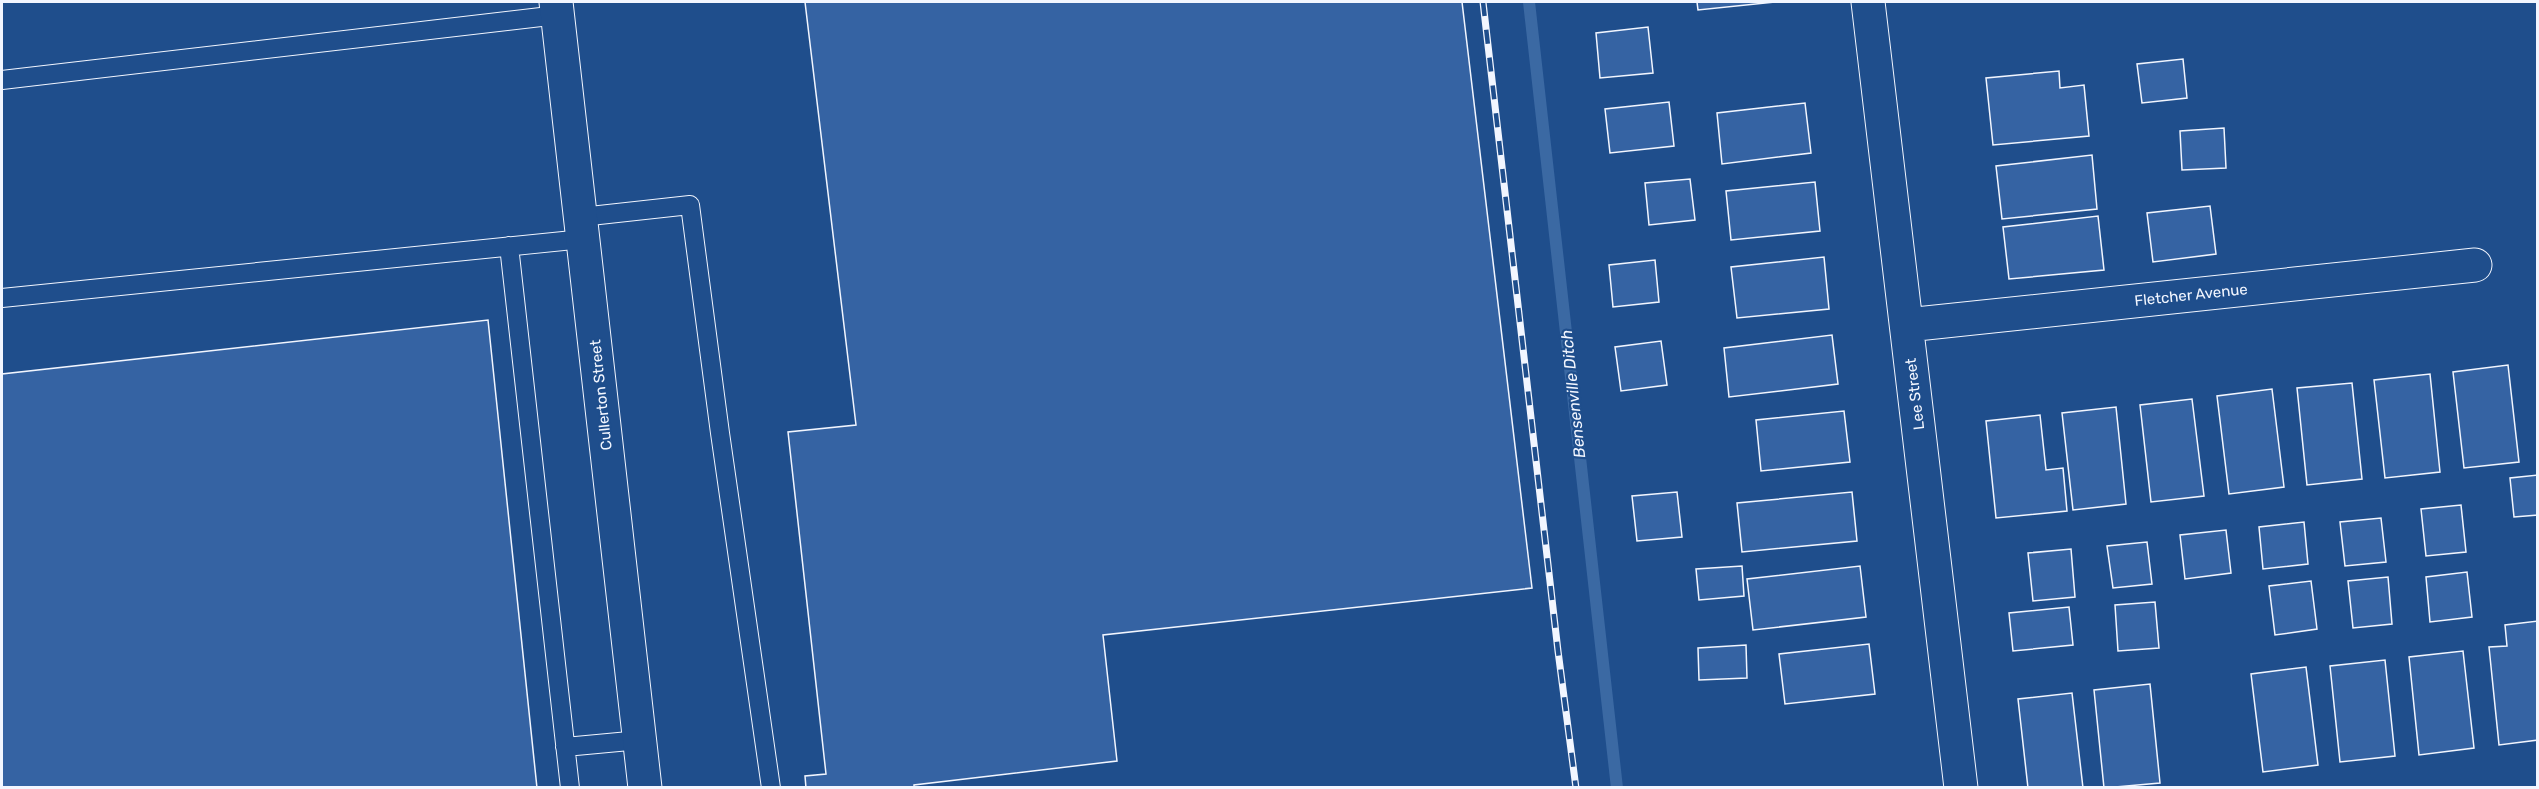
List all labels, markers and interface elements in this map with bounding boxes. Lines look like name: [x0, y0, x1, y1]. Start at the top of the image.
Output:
street label: Fletcher Avenue: [2134, 280, 2248, 310]
water label: Bensenville Ditch: [1557, 329, 1589, 459]
street label: Cullerton Street: [586, 339, 616, 451]
street label: Lee Street: [1902, 357, 1928, 431]

